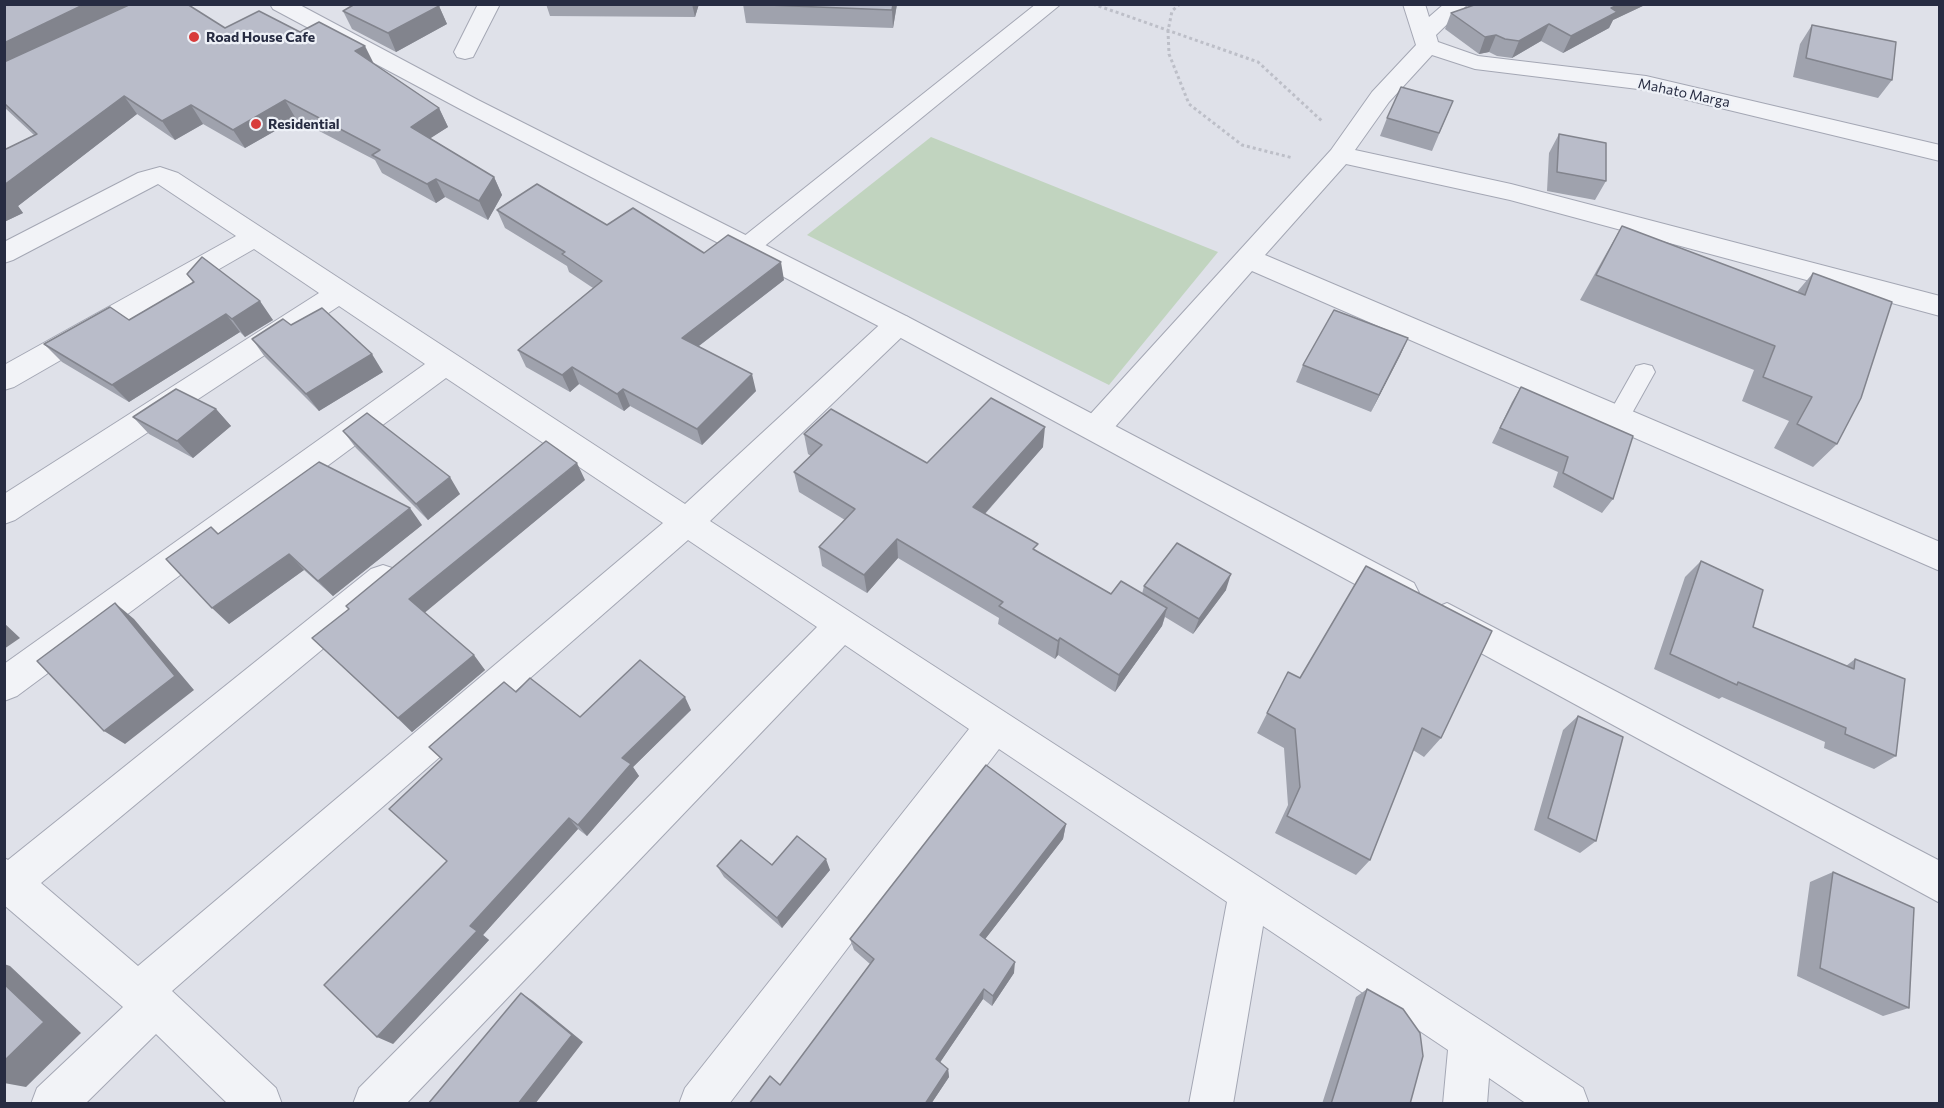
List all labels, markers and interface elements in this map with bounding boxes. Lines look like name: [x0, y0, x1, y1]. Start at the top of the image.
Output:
place label: Road House Cafe: [206, 29, 315, 45]
marker: Road House Cafe: [187, 30, 201, 44]
street label: Mahato Marga: [1636, 75, 1732, 111]
place label: Residential: [268, 116, 340, 132]
marker: Residential: [249, 117, 263, 131]

